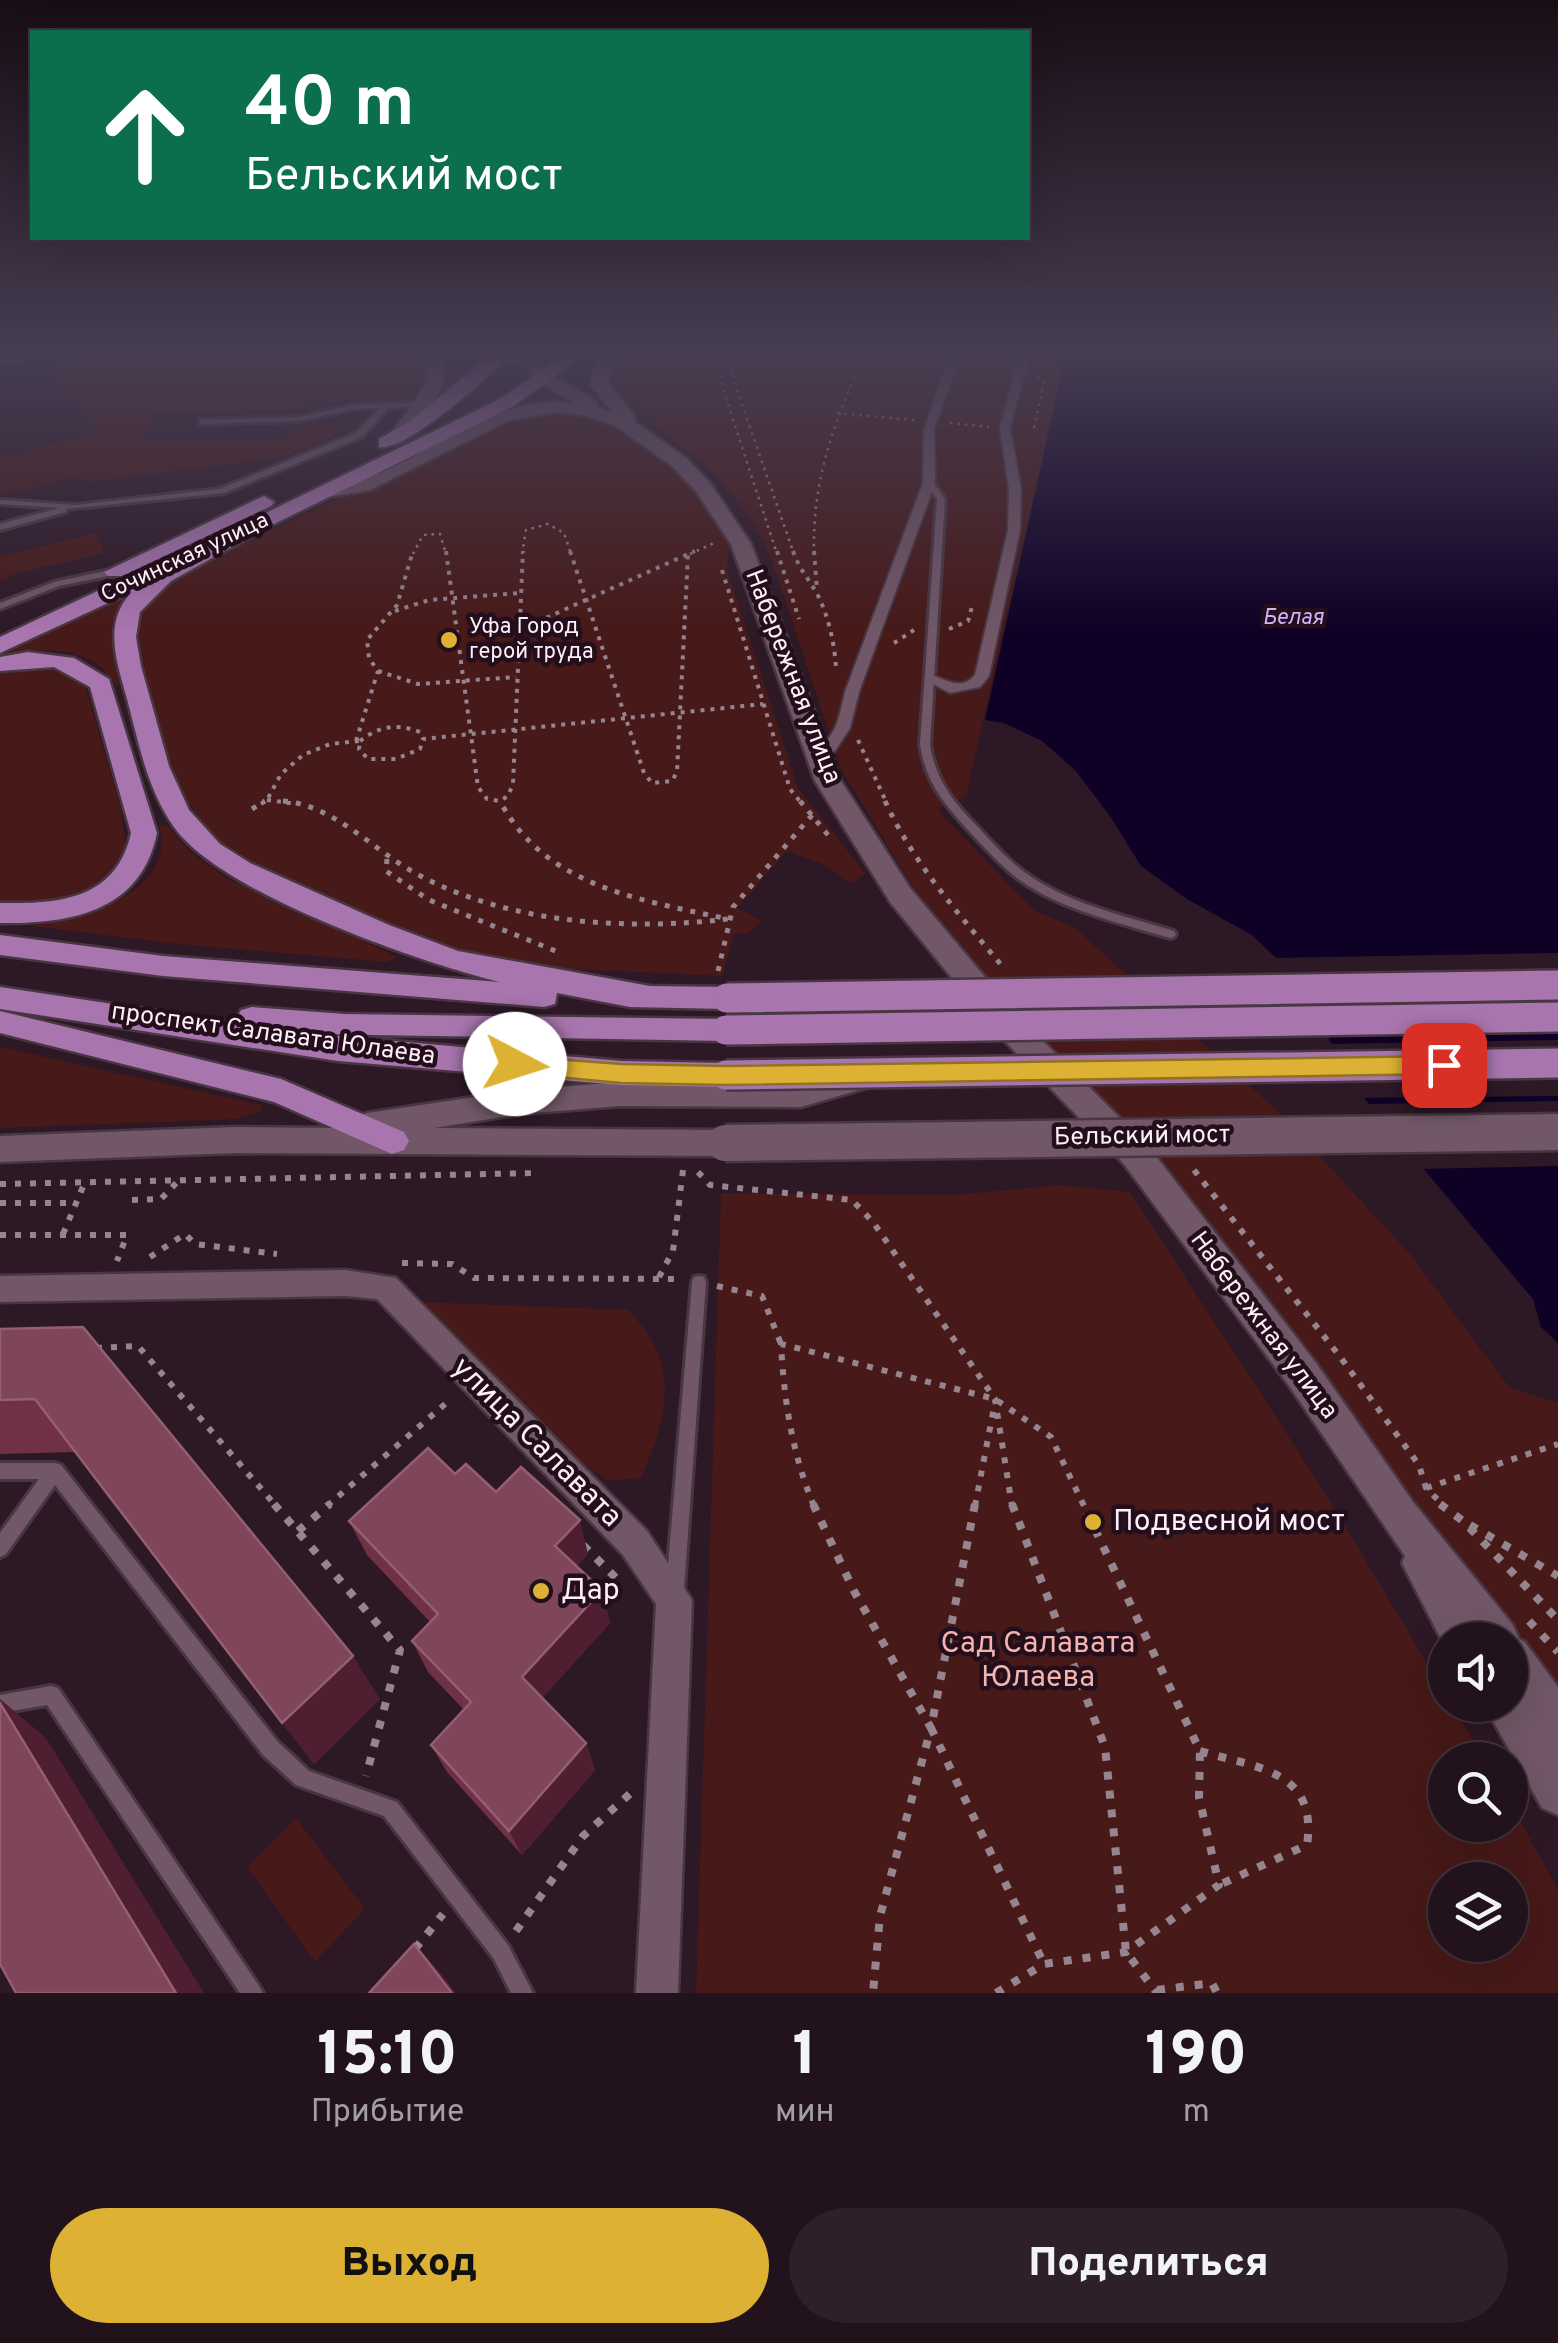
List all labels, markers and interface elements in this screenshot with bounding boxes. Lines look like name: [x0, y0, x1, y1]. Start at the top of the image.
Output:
text: 40 m: [245, 62, 415, 151]
icon: ahead: [80, 70, 210, 200]
text: Бельский мост: [245, 149, 563, 206]
street label: Сочинская улица: [97, 507, 273, 609]
street label: Набережная улица: [736, 565, 848, 789]
water label: Белая: [1262, 605, 1324, 632]
place label: Уфа Город герой труда: [469, 614, 594, 666]
marker: Уфа Город герой труда: [438, 629, 460, 651]
street label: проспект Салавата Юлаева: [109, 996, 437, 1074]
position arrow: [463, 1012, 567, 1116]
pin: [1402, 1023, 1487, 1108]
icon: arrive: [1417, 1038, 1472, 1093]
street label: Бельский мост: [1054, 1119, 1230, 1155]
street label: Набережная улица: [1182, 1226, 1344, 1426]
street label: улица Салавата: [443, 1350, 629, 1536]
place label: Подвесной мост: [1113, 1504, 1345, 1541]
marker: Подвесной мост: [1082, 1511, 1104, 1533]
place label: Дар: [561, 1573, 620, 1610]
marker: Дар: [530, 1580, 552, 1602]
map controls: [1428, 1622, 1528, 1962]
button: sound: [1428, 1622, 1528, 1722]
park label: Сад Салавата Юлаева: [941, 1626, 1135, 1697]
button: search: [1428, 1742, 1528, 1842]
button: layers: [1428, 1862, 1528, 1962]
text: 15:10: [317, 2020, 458, 2096]
text: 1: [792, 2020, 817, 2096]
text: 190: [1145, 2020, 1247, 2096]
text: Прибытие: [311, 2093, 464, 2133]
text: мин: [775, 2093, 835, 2133]
text: m: [1183, 2093, 1210, 2133]
button: Выход: [50, 2208, 769, 2323]
button: Поделиться: [789, 2208, 1508, 2323]

